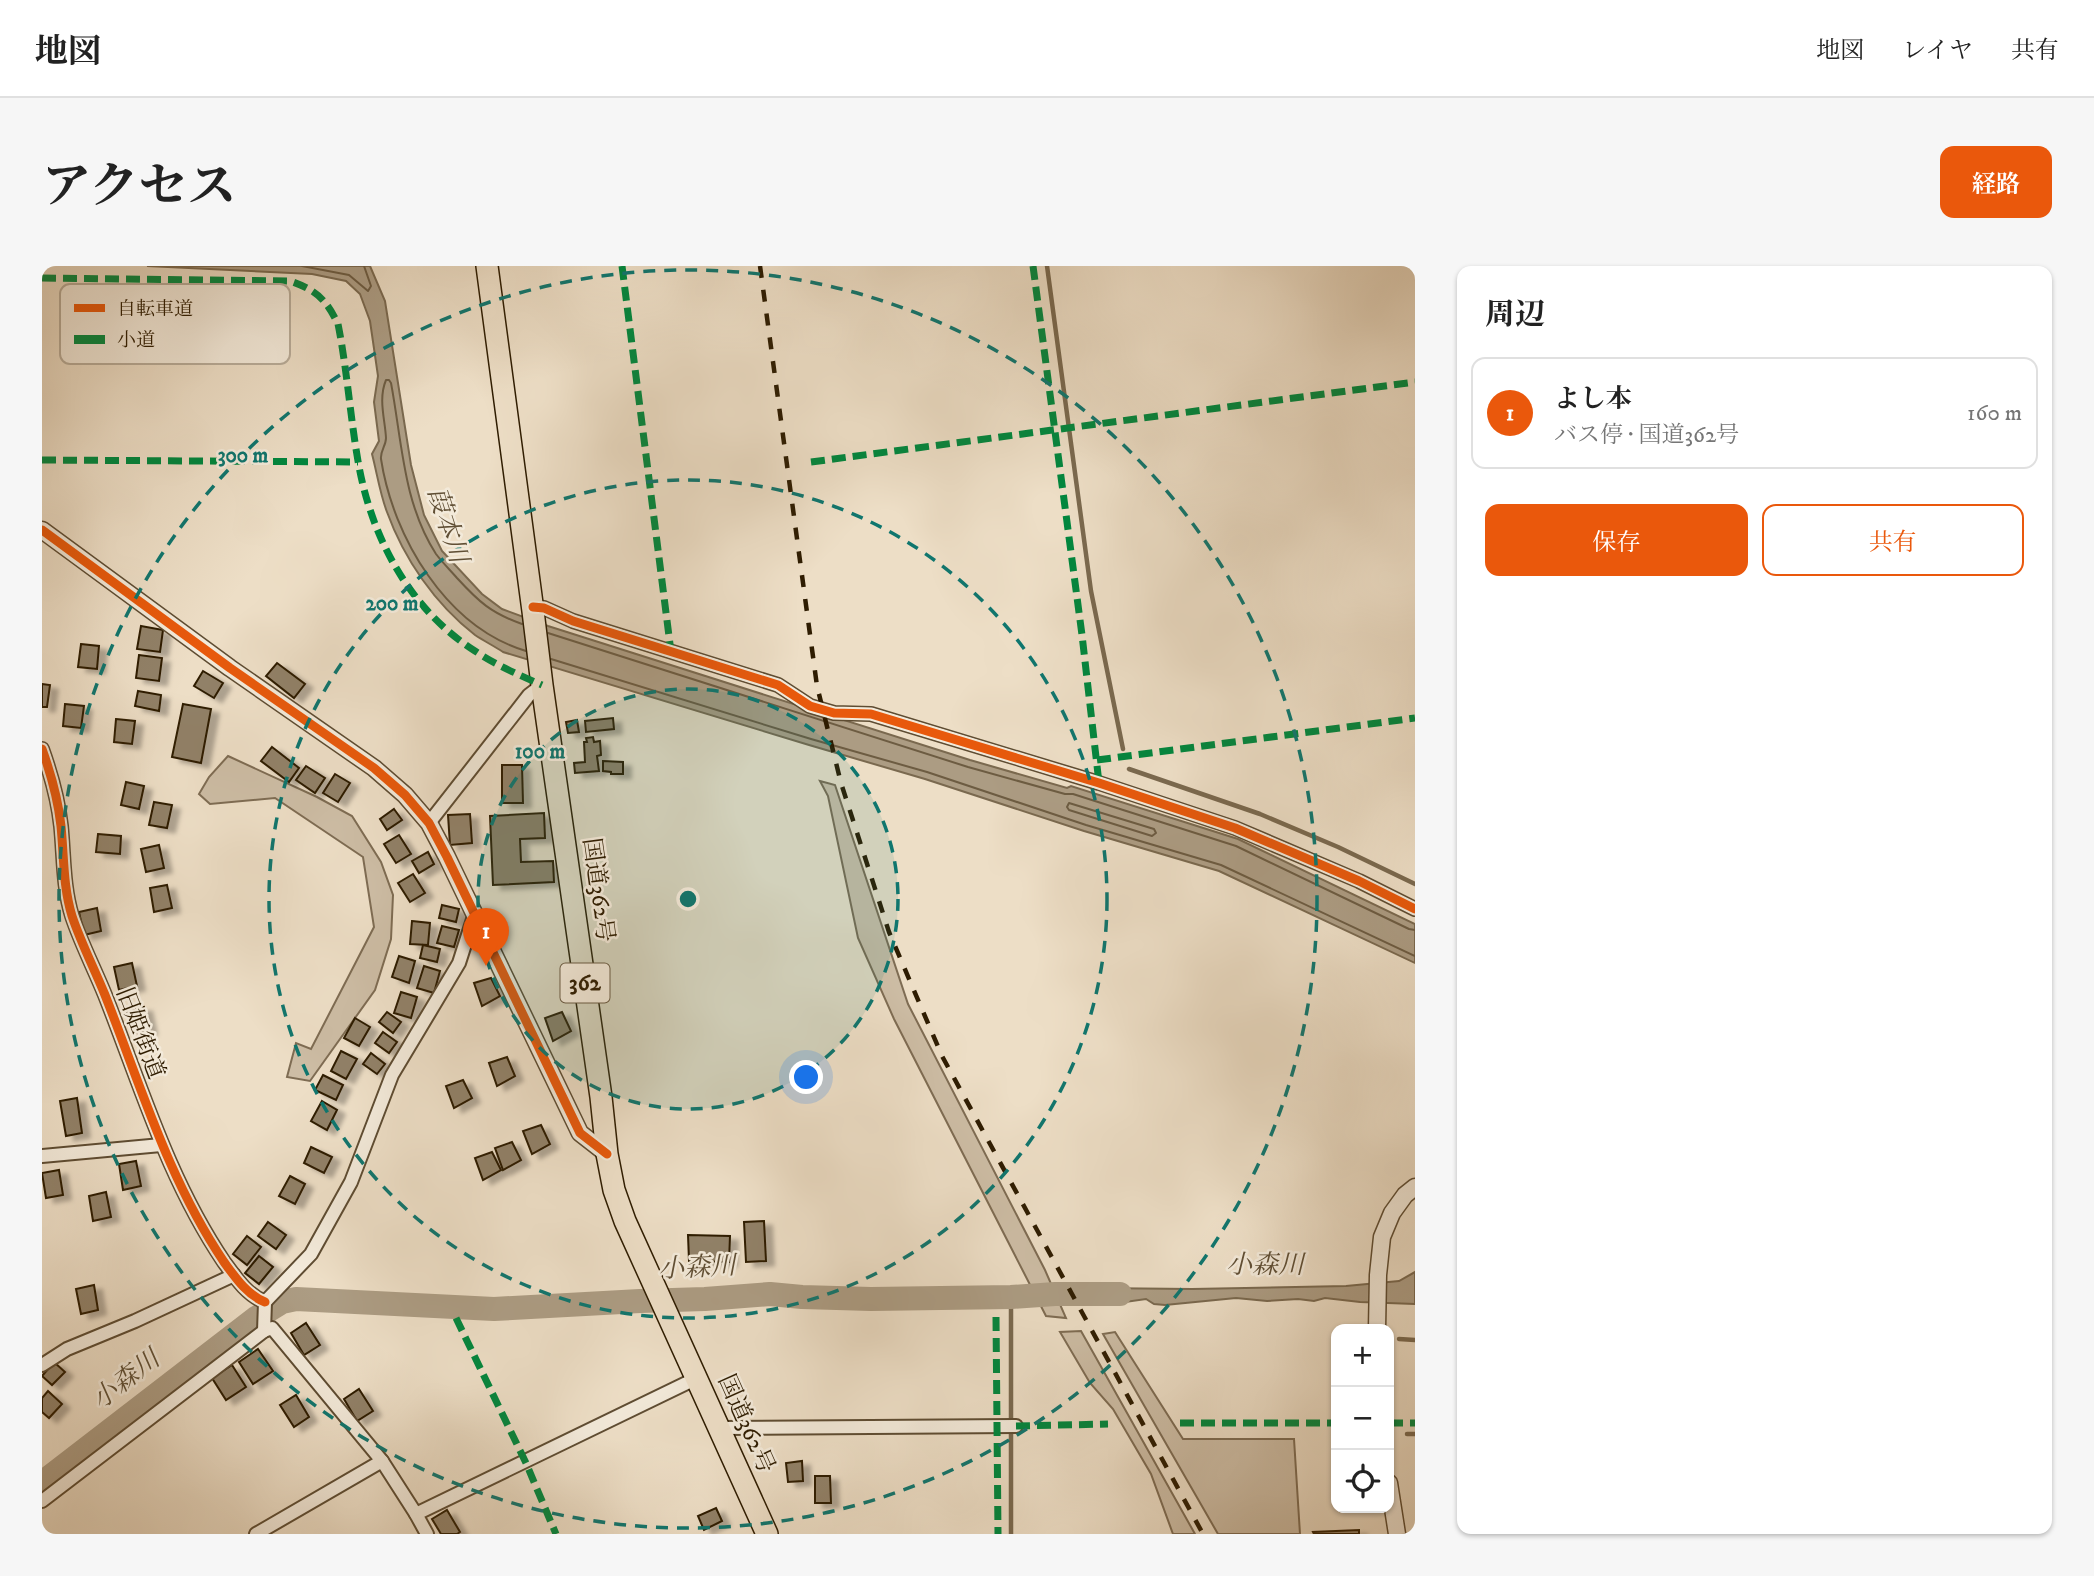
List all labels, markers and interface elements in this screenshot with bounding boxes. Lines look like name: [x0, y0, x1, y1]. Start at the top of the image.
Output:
text: 地図: [35, 32, 101, 73]
text: 地図: [1816, 36, 1864, 66]
text: レイヤ: [1902, 36, 1973, 66]
text: 共有: [2011, 36, 2059, 66]
button: 経路: [1940, 146, 2052, 218]
text: アクセス: [42, 157, 237, 219]
legend: [60, 284, 290, 364]
text: 周辺: [1485, 297, 1545, 334]
text: 自転車道: [117, 298, 193, 321]
text: 小道: [117, 329, 155, 352]
text: よし本: [1554, 383, 1632, 416]
text: 1: [1506, 399, 1514, 428]
text: 160 m: [1967, 399, 2022, 428]
text: バス停 · 国道362号: [1554, 421, 1739, 450]
text: 300 m: [218, 443, 269, 469]
water label: 葭本川: [419, 483, 476, 570]
button: 保存: [1485, 504, 1748, 576]
button: 共有: [1762, 504, 2024, 576]
text: 200 m: [365, 591, 419, 617]
text: 100 m: [515, 739, 565, 765]
street label: 国道362号: [576, 836, 620, 944]
centre of rings: [676, 887, 700, 911]
pin: 1: [463, 908, 509, 966]
road number: 362: [560, 964, 610, 1002]
street label: 旧姫街道: [109, 983, 171, 1083]
your location: [789, 1060, 823, 1094]
water label: 小森川: [657, 1249, 740, 1287]
water label: 小森川: [1226, 1249, 1307, 1282]
map controls: [1331, 1324, 1394, 1513]
button: +: [1331, 1324, 1394, 1387]
water label: 小森川: [85, 1341, 169, 1417]
street label: 国道362号: [711, 1370, 781, 1478]
button: −: [1331, 1387, 1394, 1450]
button: locate: [1331, 1450, 1394, 1513]

